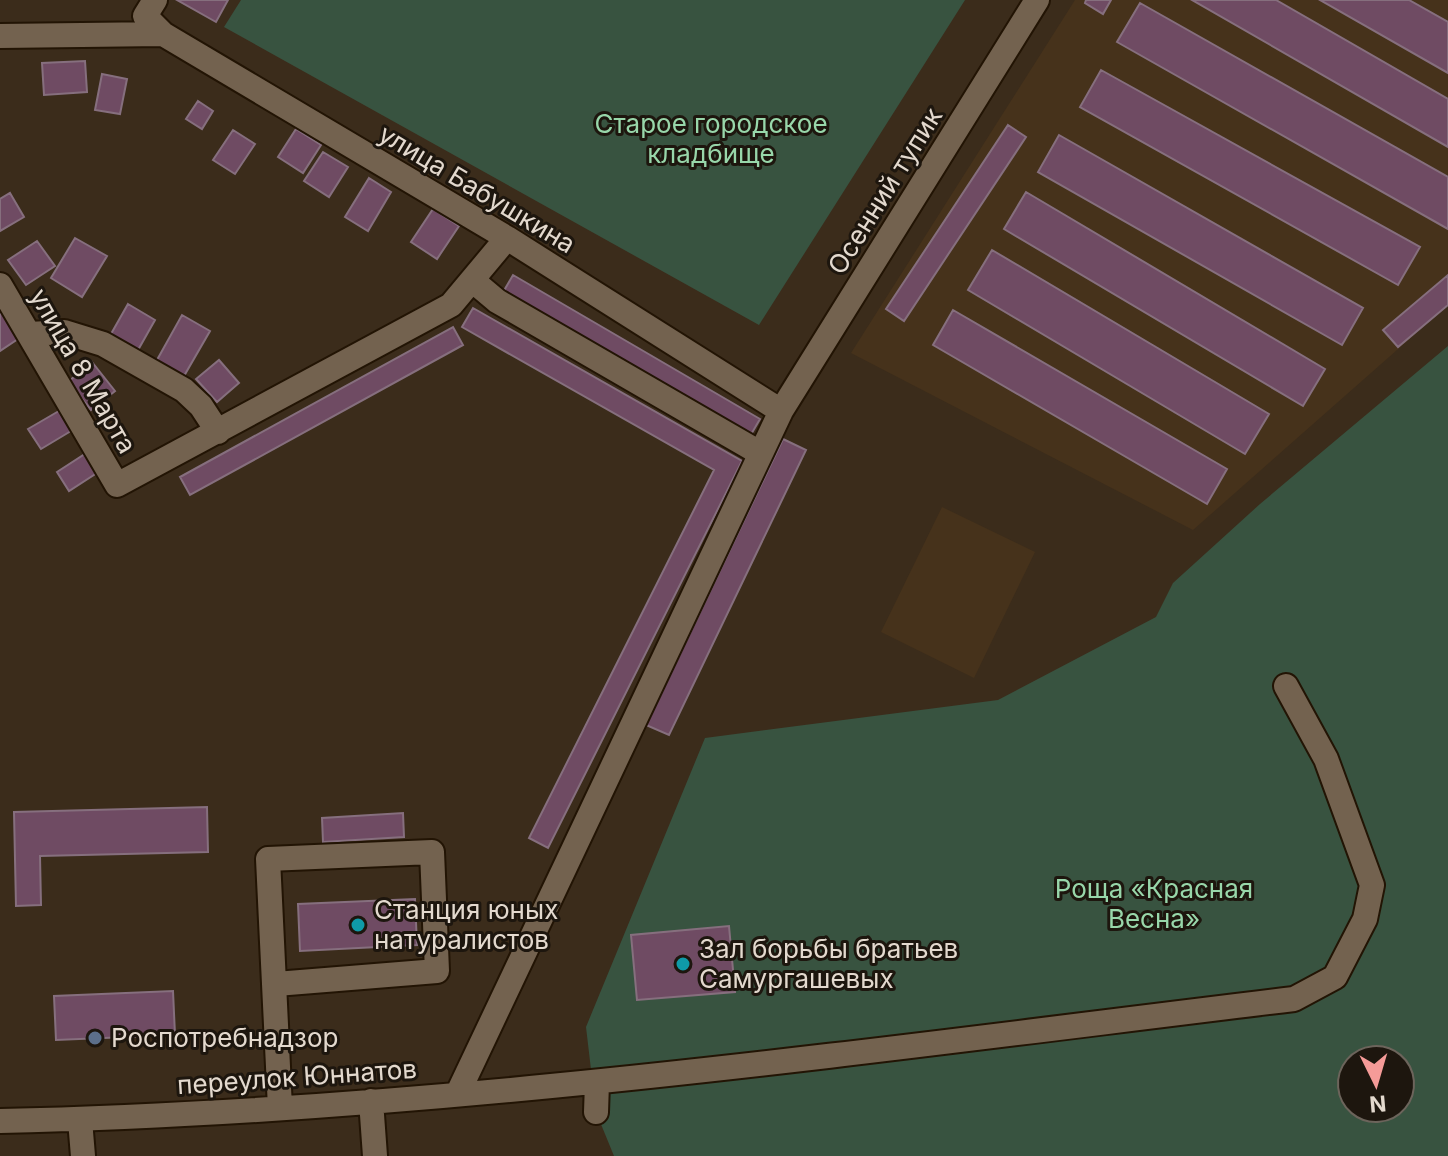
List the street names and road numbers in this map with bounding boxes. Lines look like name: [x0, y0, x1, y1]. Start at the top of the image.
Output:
street label: Осенний тупик: [821, 102, 948, 280]
street label: улица Бабушкина: [374, 118, 581, 259]
street label: улица 8 Марта: [24, 283, 143, 459]
street label: переулок Юннатов: [176, 1053, 418, 1100]

